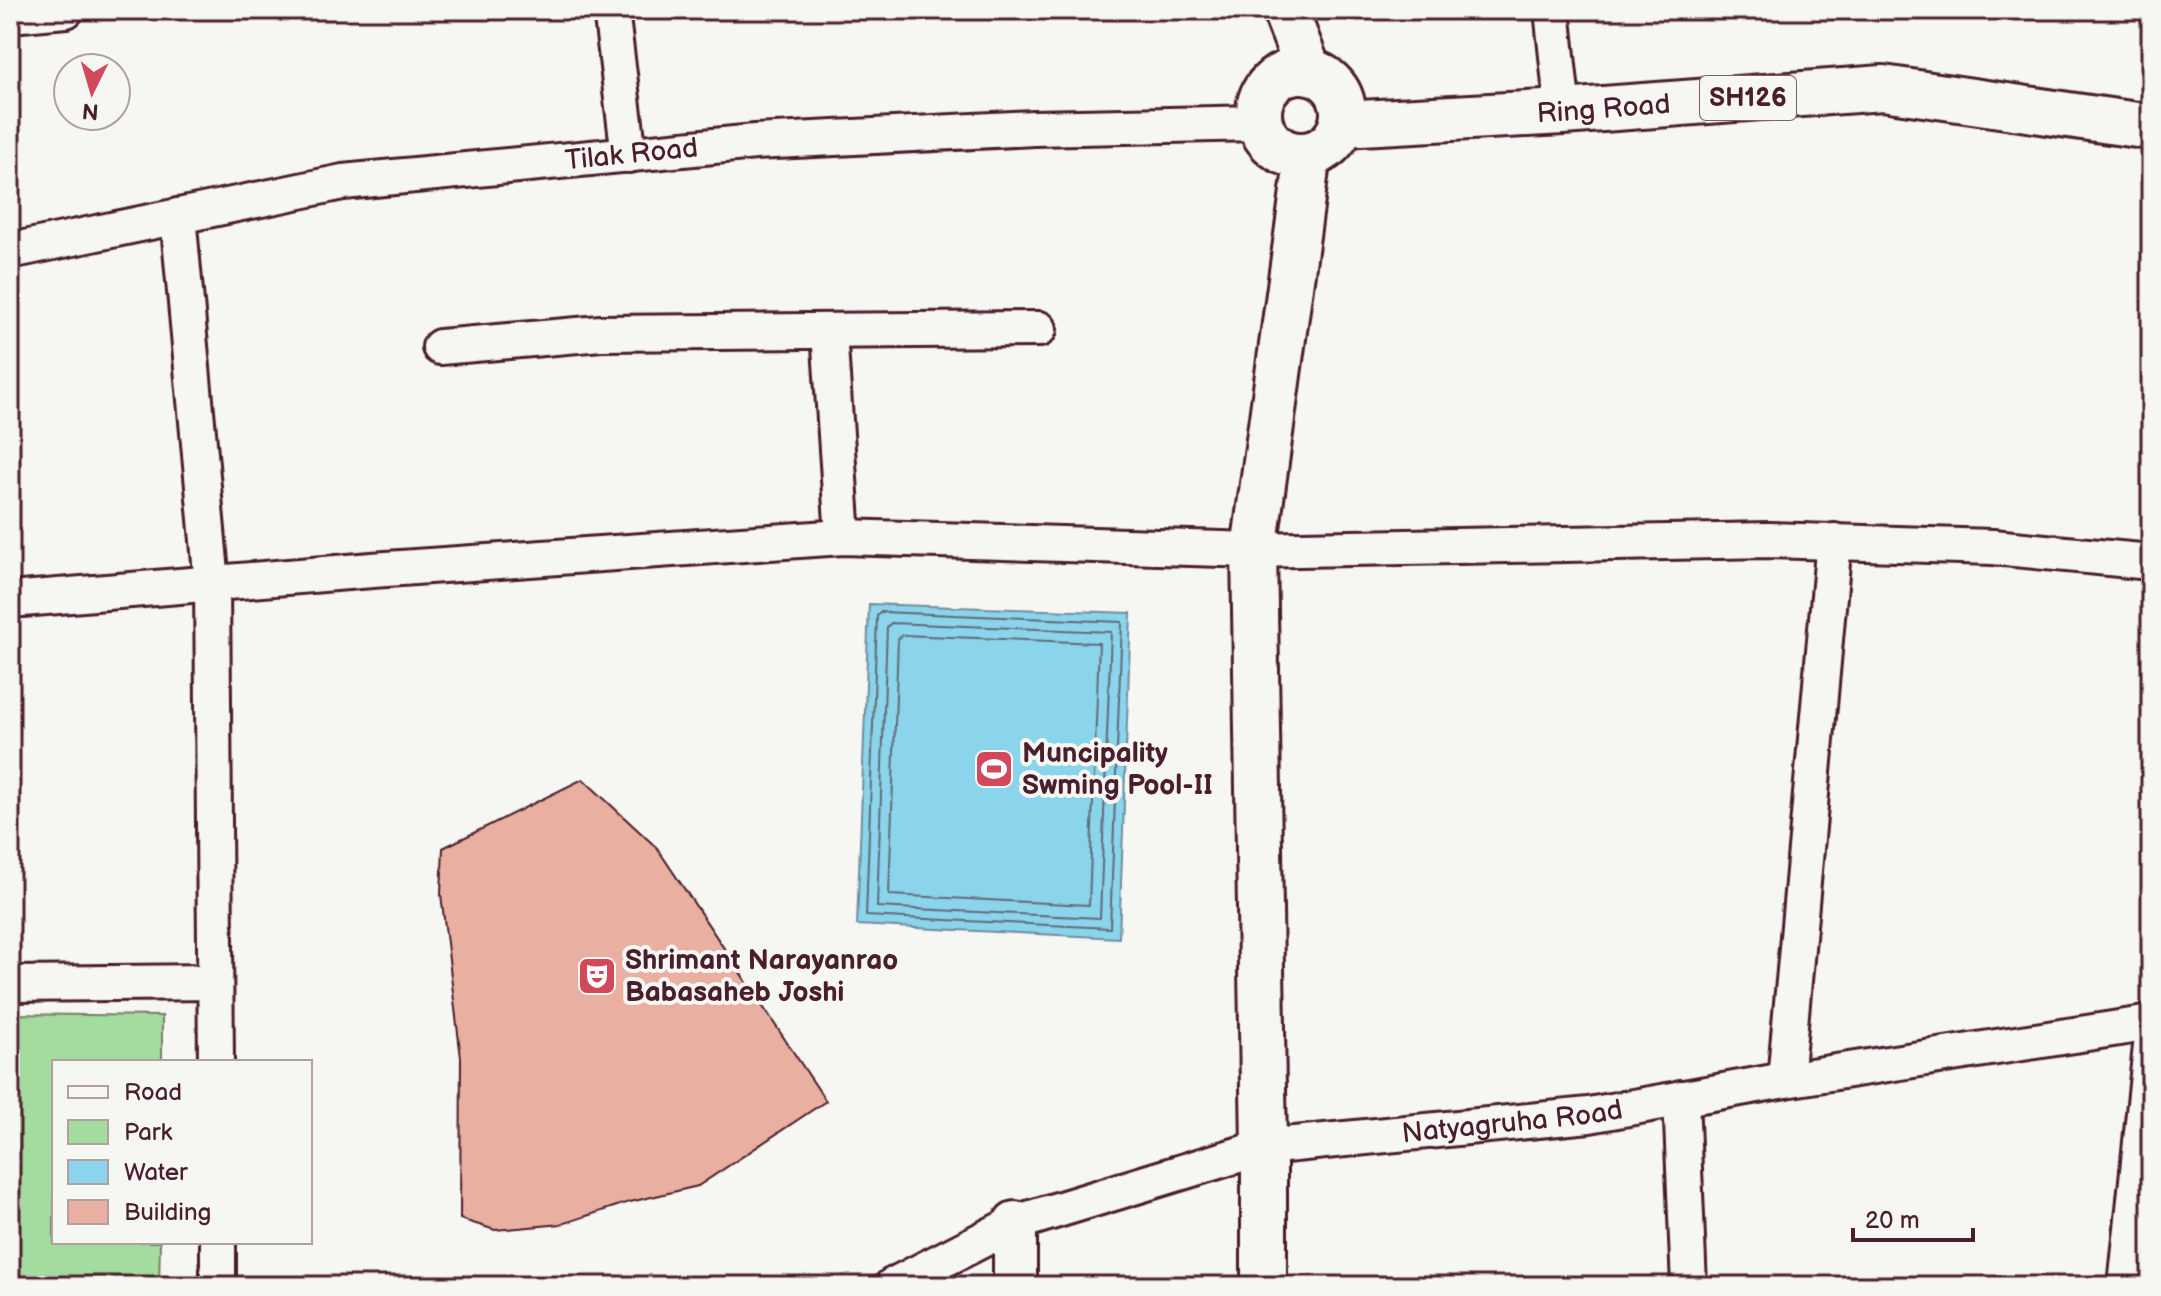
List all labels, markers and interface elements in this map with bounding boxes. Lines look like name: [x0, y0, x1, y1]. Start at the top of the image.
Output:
north arrow: [52, 52, 132, 132]
road number: SH126: [1700, 76, 1796, 120]
street label: Ring Road: [1536, 88, 1671, 130]
text: N: [81, 96, 100, 125]
street label: Tilak Road: [564, 131, 699, 177]
place label: Muncipality Swming Pool-II: [1022, 737, 1213, 802]
sports icon: Muncipality Swming Pool-II: [973, 748, 1015, 790]
place label: Shrimant Narayanrao Babasaheb Joshi: [625, 944, 898, 1009]
theatre icon: Shrimant Narayanrao Babasaheb Joshi: [576, 955, 618, 997]
legend: [52, 1060, 312, 1244]
text: Road: [124, 1078, 182, 1107]
street label: Natyagruha Road: [1400, 1093, 1625, 1150]
text: Park: [124, 1118, 172, 1147]
text: Water: [124, 1158, 188, 1187]
scale bar: [1853, 1192, 1973, 1242]
text: Building: [124, 1198, 211, 1227]
text: 20 m: [1865, 1206, 1920, 1235]

